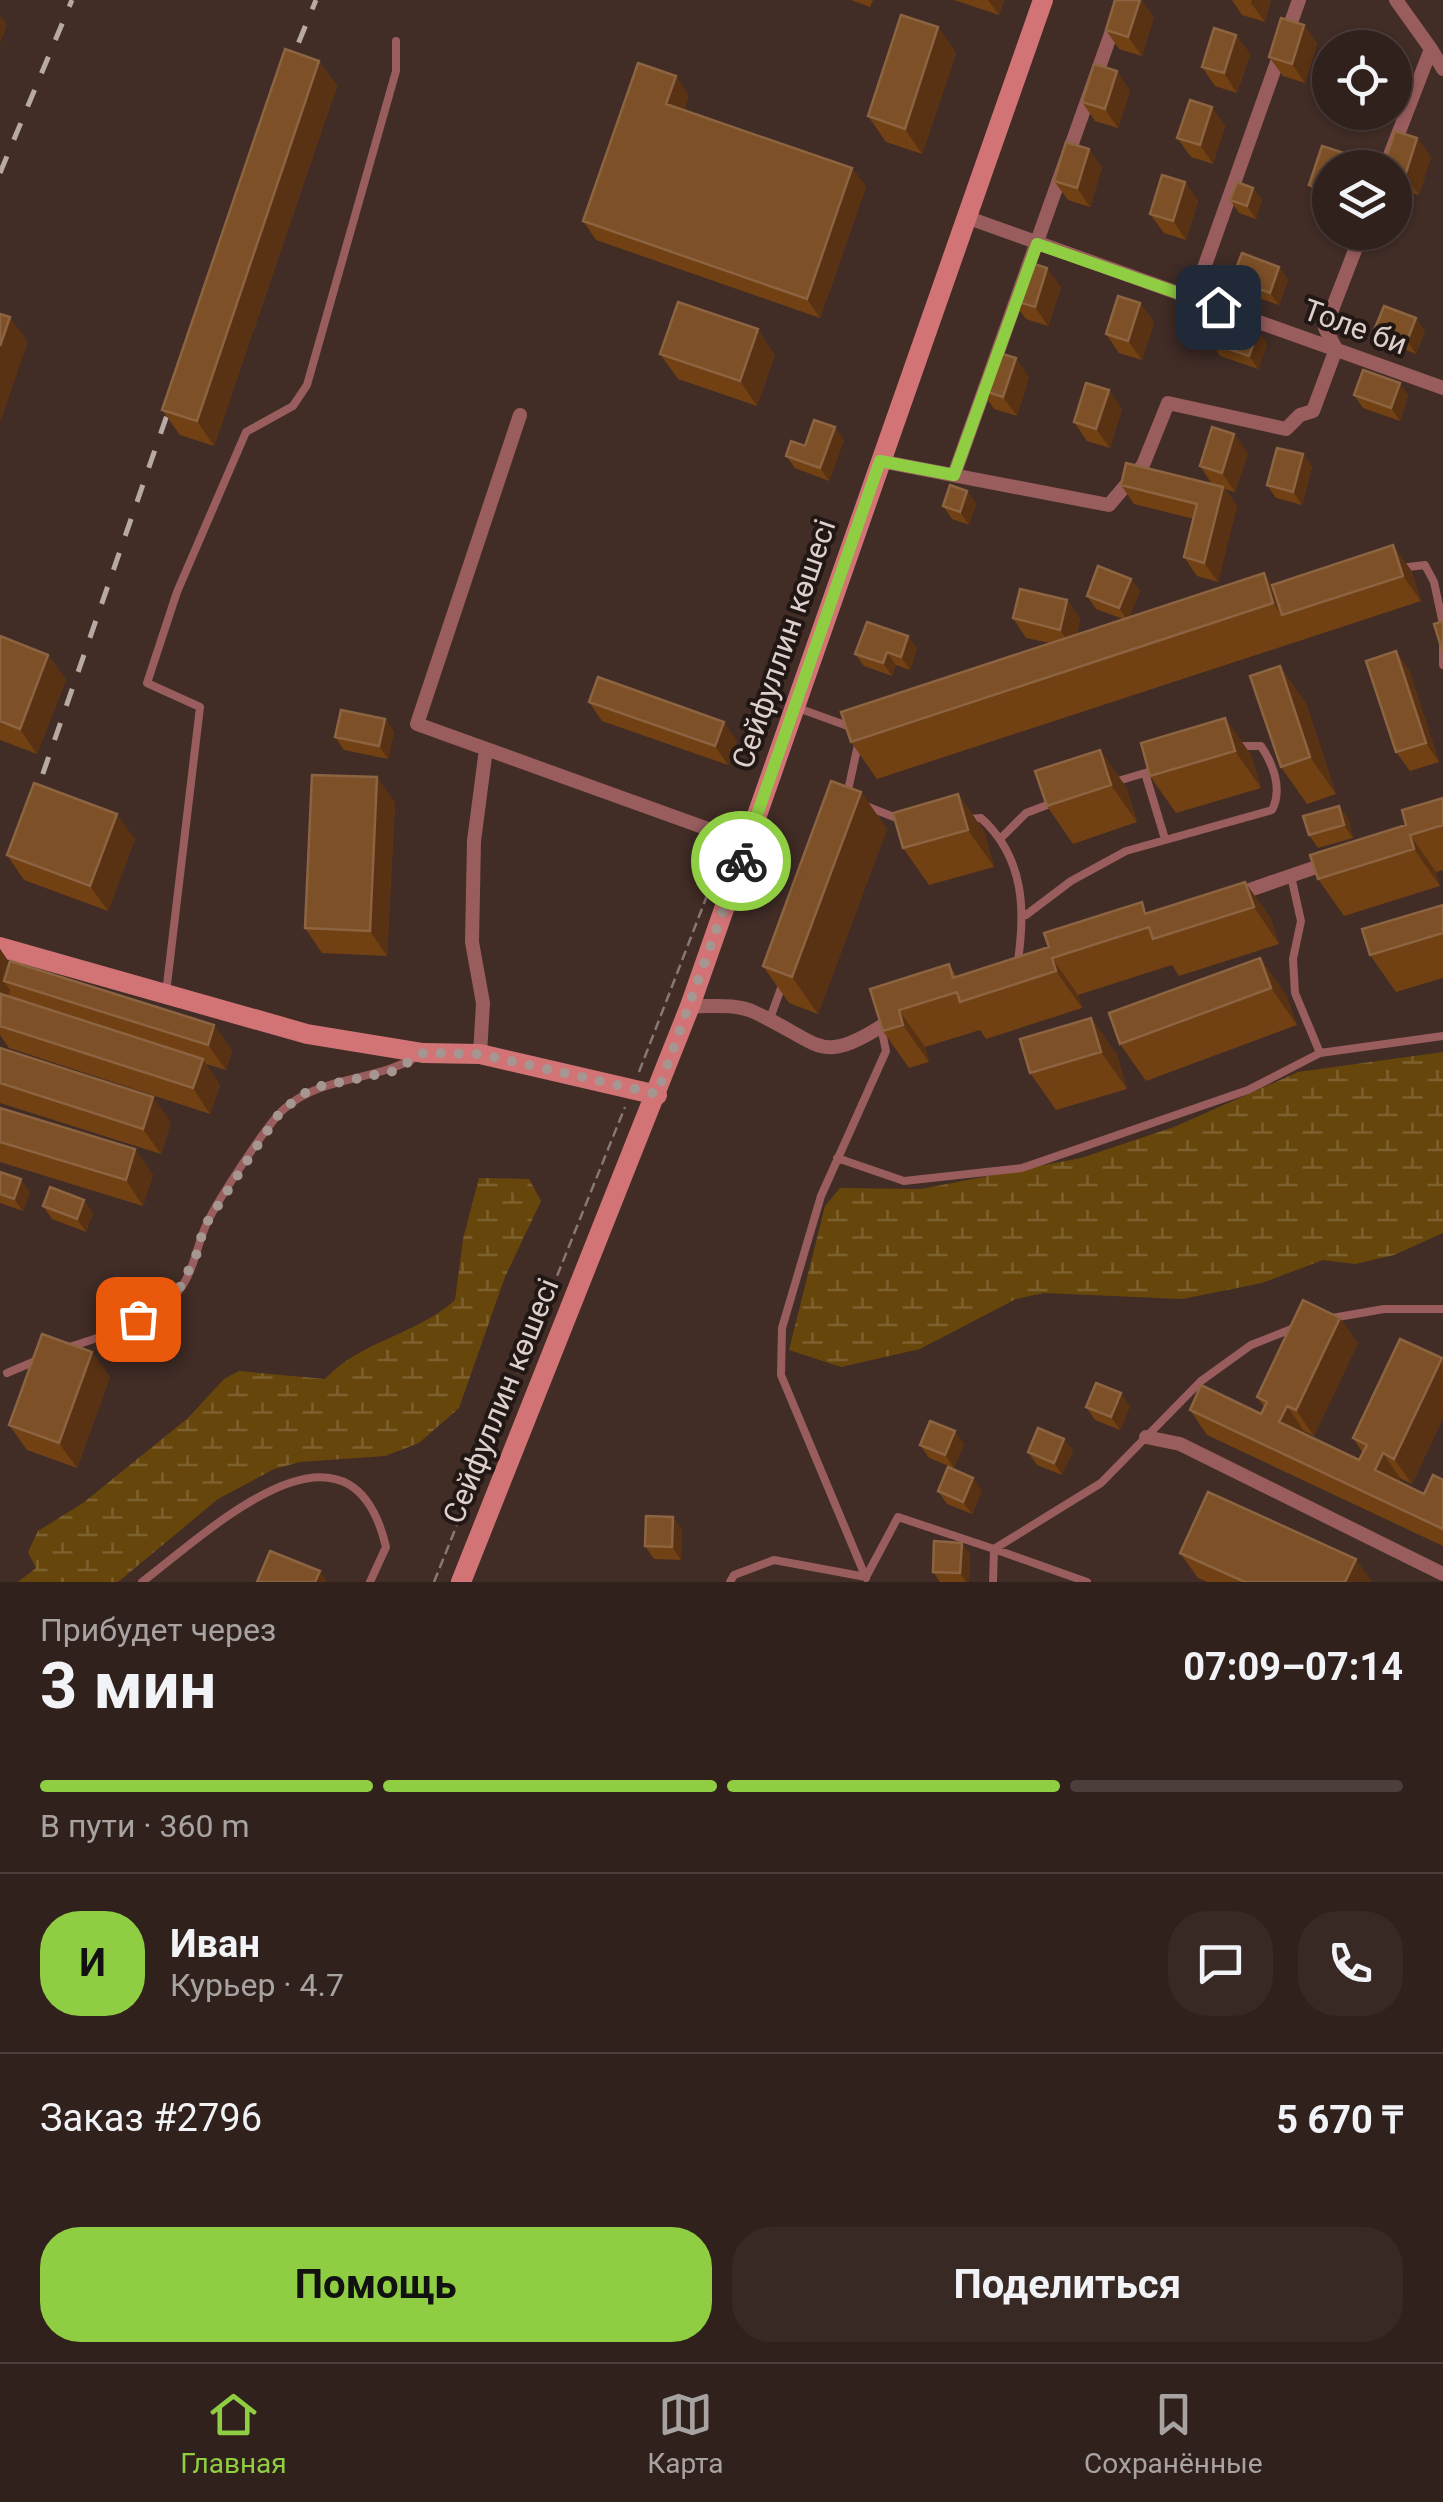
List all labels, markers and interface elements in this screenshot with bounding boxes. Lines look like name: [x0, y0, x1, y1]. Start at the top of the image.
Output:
map controls: [1312, 30, 1412, 250]
button: locate: [1312, 30, 1412, 130]
button: layers: [1312, 150, 1412, 250]
pin: [1176, 265, 1261, 350]
icon: home: [1191, 280, 1246, 335]
street label: Толе би: [1299, 292, 1412, 361]
street label: Сейфуллин көшесі: [725, 515, 843, 773]
courier: [691, 811, 791, 911]
icon: bike: [714, 834, 769, 889]
street label: Сейфуллин көшесі: [435, 1273, 566, 1528]
pin: [96, 1277, 181, 1362]
icon: bag: [111, 1292, 166, 1347]
text: Прибудет через: [40, 1611, 276, 1649]
text: 07:09–07:14: [1183, 1645, 1403, 1689]
text: 3 мин: [40, 1648, 216, 1724]
text: В пути · 360 m: [40, 1807, 250, 1845]
button: chat: [1168, 1911, 1273, 2016]
button: phone: [1298, 1911, 1403, 2016]
text: Иван: [170, 1922, 260, 1966]
text: И: [79, 1941, 106, 1985]
text: Курьер · 4.7: [170, 1966, 344, 2004]
text: Заказ #2796: [40, 2096, 262, 2140]
text: 5 670 ₸: [1276, 2098, 1403, 2142]
button: Помощь: [40, 2227, 712, 2342]
button: Поделиться: [732, 2227, 1403, 2342]
tab: Главная: [180, 2387, 287, 2480]
tab: Карта: [647, 2387, 724, 2480]
tab: Сохранённые: [1084, 2387, 1263, 2480]

